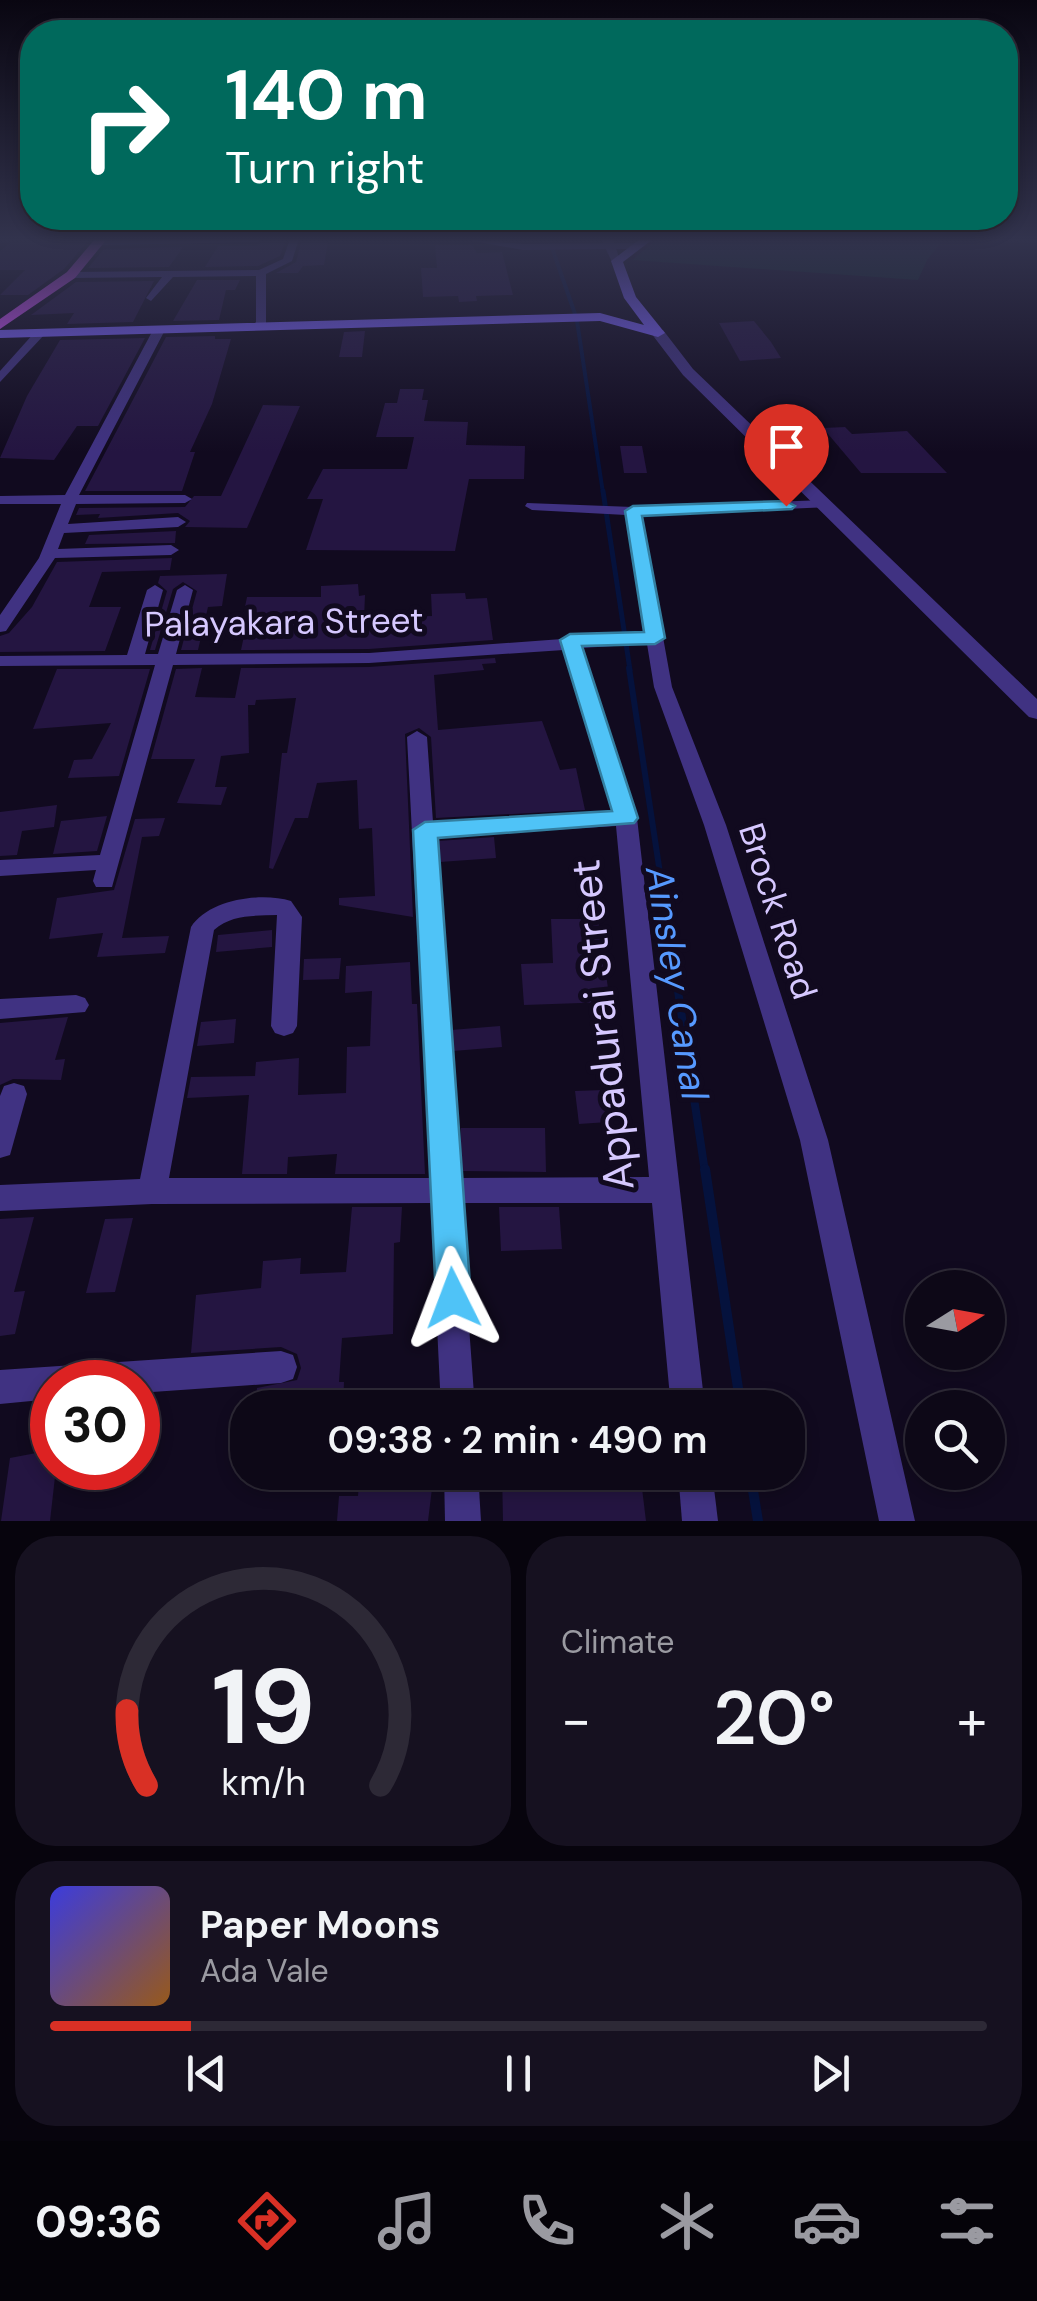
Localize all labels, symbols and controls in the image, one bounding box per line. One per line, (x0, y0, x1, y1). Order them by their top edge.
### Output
text: 140 m (225, 50, 428, 141)
icon: right (60, 60, 190, 190)
text: Turn right (225, 138, 424, 197)
pin (744, 404, 829, 507)
icon: arrive (759, 419, 814, 474)
street label: Palayakara Street (144, 597, 424, 647)
street label: Brock Road (728, 817, 828, 1005)
street label: Appadurai Street (557, 857, 647, 1193)
water label: Ainsley Canal (634, 861, 720, 1104)
position arrow (401, 1246, 505, 1350)
north arrow (905, 1270, 1005, 1370)
map controls (905, 1270, 1005, 1490)
speed limit sign: 30 (30, 1360, 160, 1490)
button: search (905, 1390, 1005, 1490)
text: 09:38 · 2 min · 490 m (328, 1415, 707, 1465)
text: Climate (561, 1621, 675, 1663)
text: 19 (211, 1640, 315, 1775)
text: 20° (713, 1670, 835, 1767)
text: − (561, 1684, 591, 1756)
text: + (957, 1684, 987, 1756)
text: km/h (221, 1760, 305, 1806)
text: Paper Moons (200, 1900, 440, 1950)
text: Ada Vale (200, 1950, 329, 1992)
icon: previous (179, 2046, 234, 2101)
icon: pause (491, 2046, 546, 2101)
icon: next (803, 2046, 858, 2101)
icon: directions (232, 2186, 302, 2256)
icon: music (372, 2186, 442, 2256)
icon: phone (512, 2186, 582, 2256)
icon: climate (652, 2186, 722, 2256)
icon: car (792, 2186, 862, 2256)
icon: filters (932, 2186, 1002, 2256)
text: 09:36 (35, 2192, 162, 2251)

